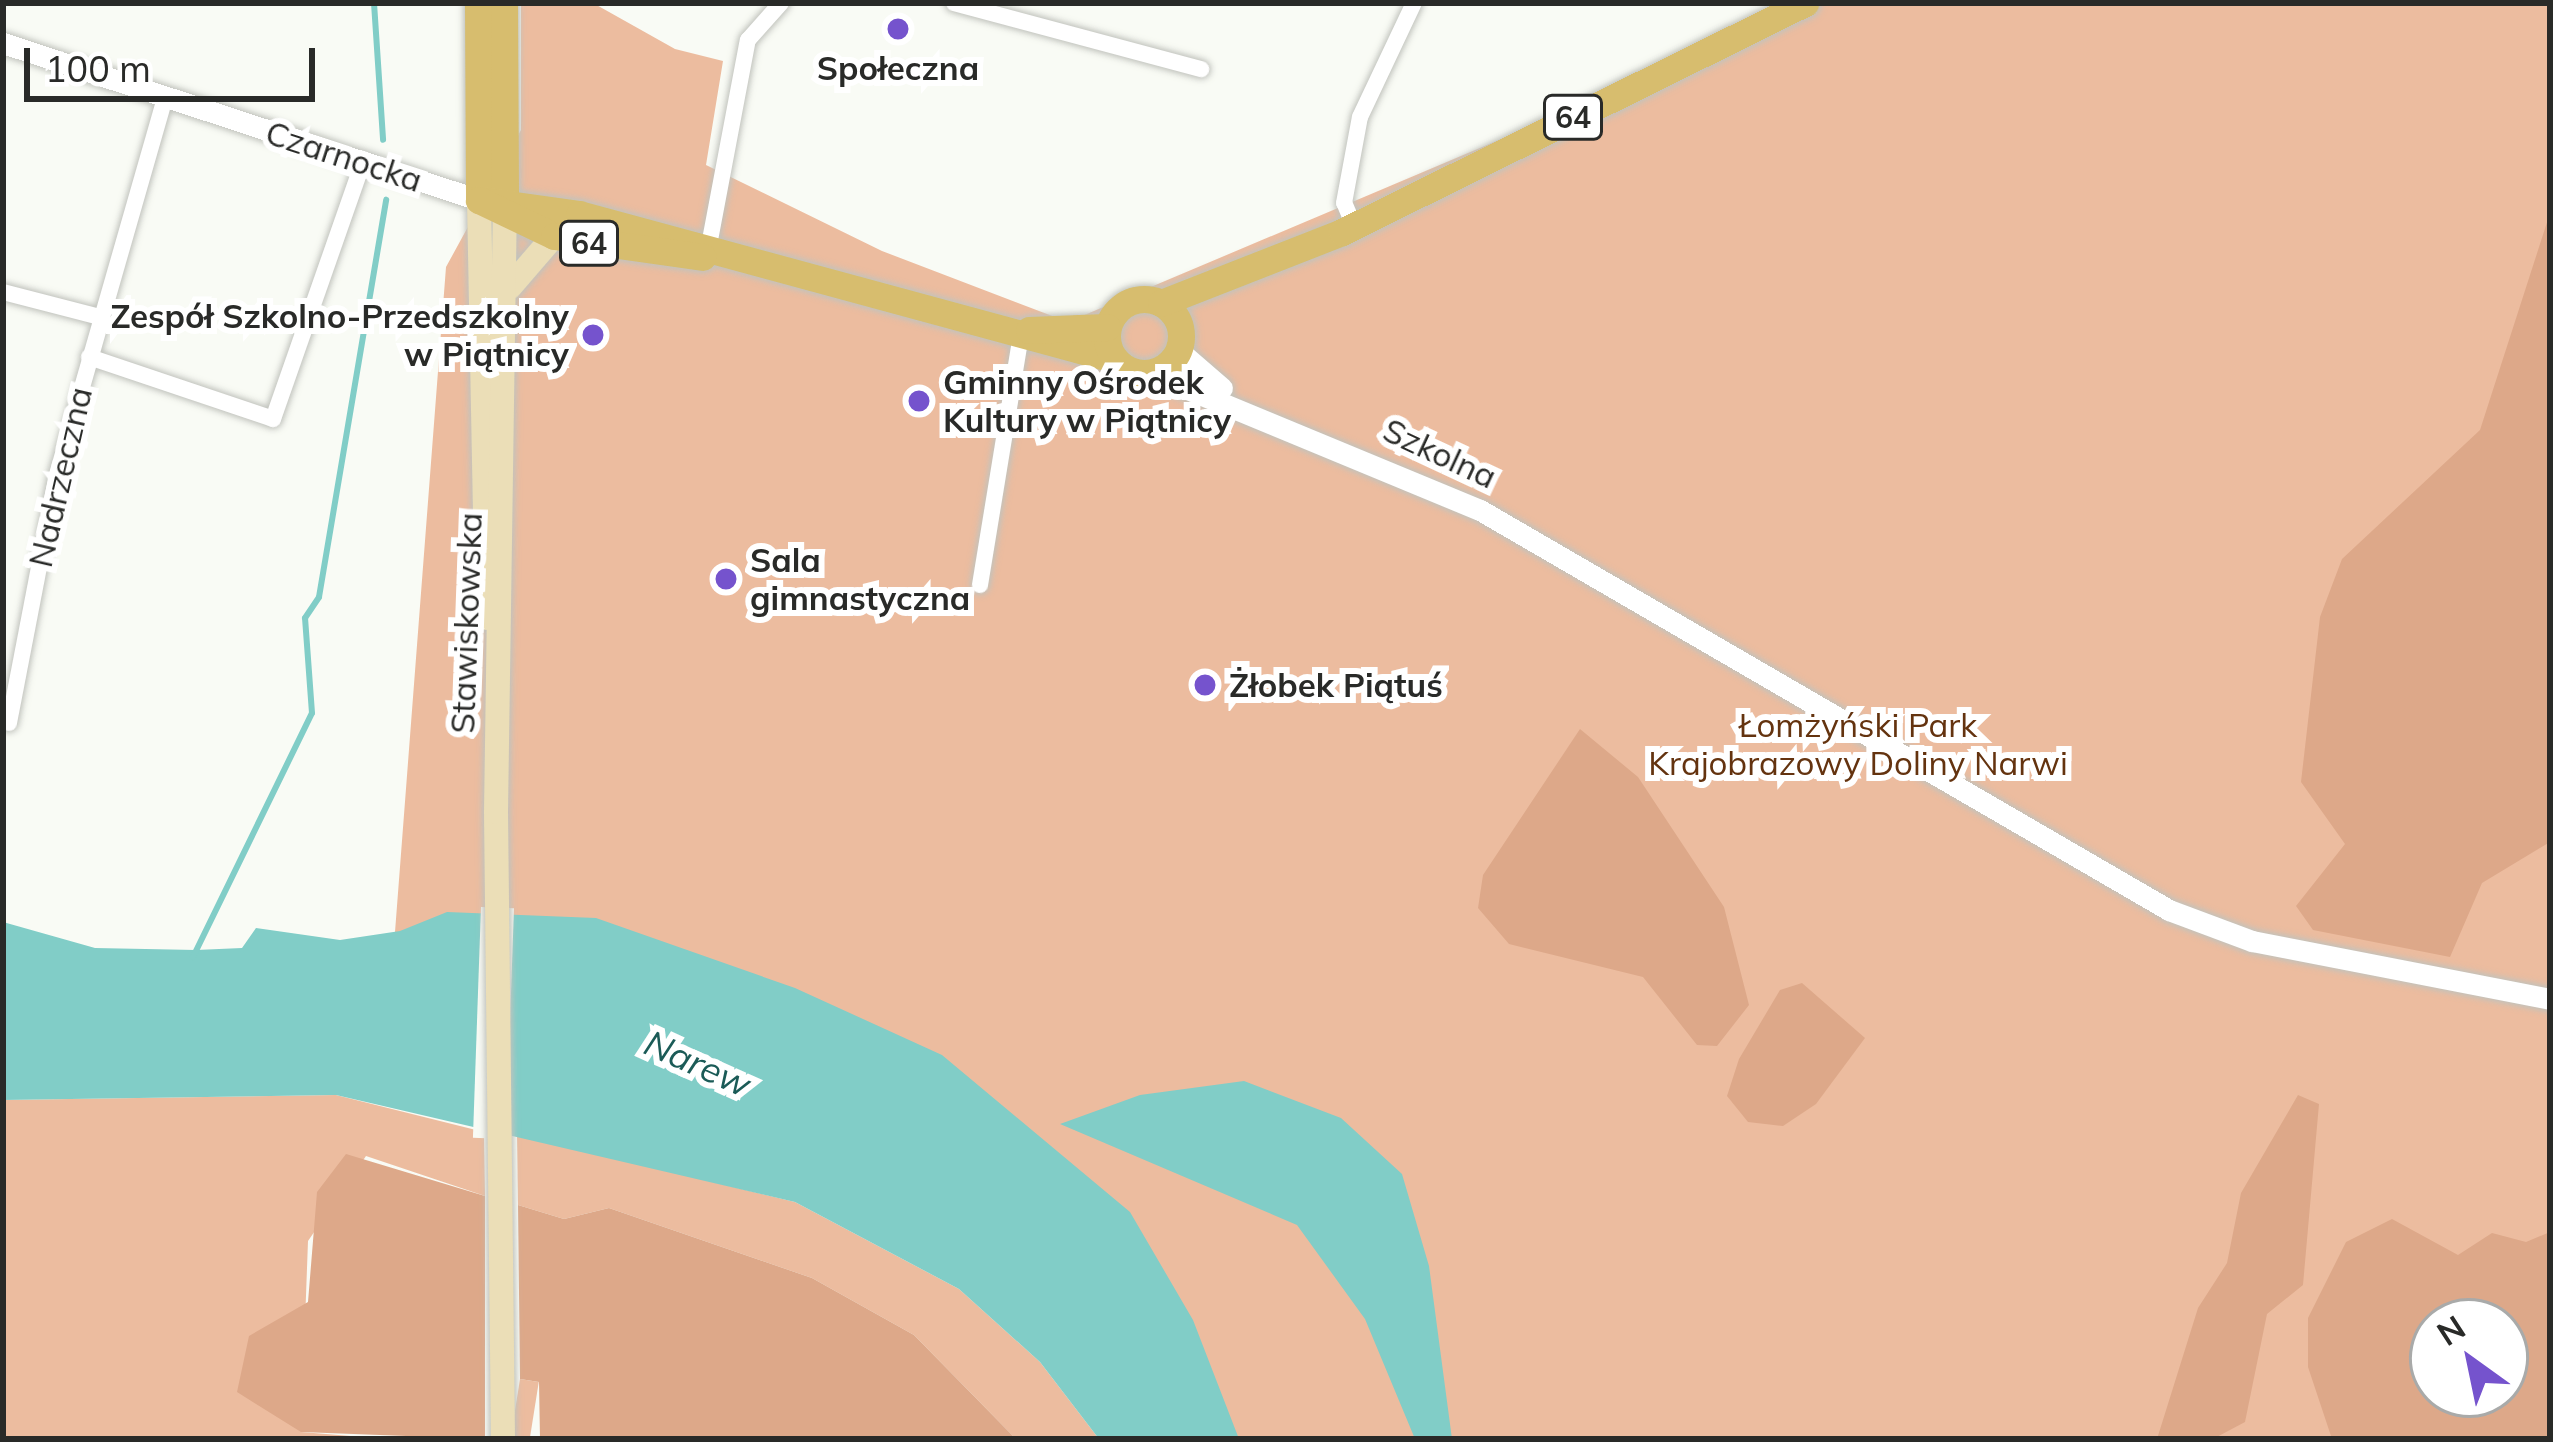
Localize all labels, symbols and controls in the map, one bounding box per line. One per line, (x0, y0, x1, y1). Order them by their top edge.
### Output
marker: Społeczna (885, 16, 911, 42)
scale bar (30, 24, 321, 98)
text: 100 m (45, 46, 151, 91)
place label: Społeczna (817, 48, 979, 88)
road number: 64 (1543, 93, 1603, 141)
street label: Czarnocka (261, 112, 427, 200)
road number: 64 (559, 219, 619, 267)
place label: Zespół Szkolno-Przedszkolny w Piątnicy (110, 296, 569, 374)
marker: Zespół Szkolno-Przedszkolny w Piątnicy (580, 322, 606, 348)
place label: Gminny Ośrodek Kultury w Piątnicy (943, 362, 1231, 440)
street label: Nadrzeczna (20, 383, 100, 571)
marker: Gminny Ośrodek Kultury w Piątnicy (906, 388, 932, 414)
street label: Szkolna (1377, 410, 1503, 496)
street label: Stawiskowska (442, 512, 490, 734)
place label: Sala gimnastyczna (750, 540, 970, 618)
marker: Sala gimnastyczna (713, 566, 739, 592)
place label: Żłobek Piątuś (1229, 665, 1443, 705)
marker: Żłobek Piątuś (1192, 672, 1218, 698)
park label: Łomżyński Park Krajobrazowy Doliny Narwi (1648, 705, 2068, 783)
water label: Narew (638, 1020, 758, 1106)
north arrow (2409, 1298, 2529, 1418)
text: N (2429, 1306, 2472, 1354)

